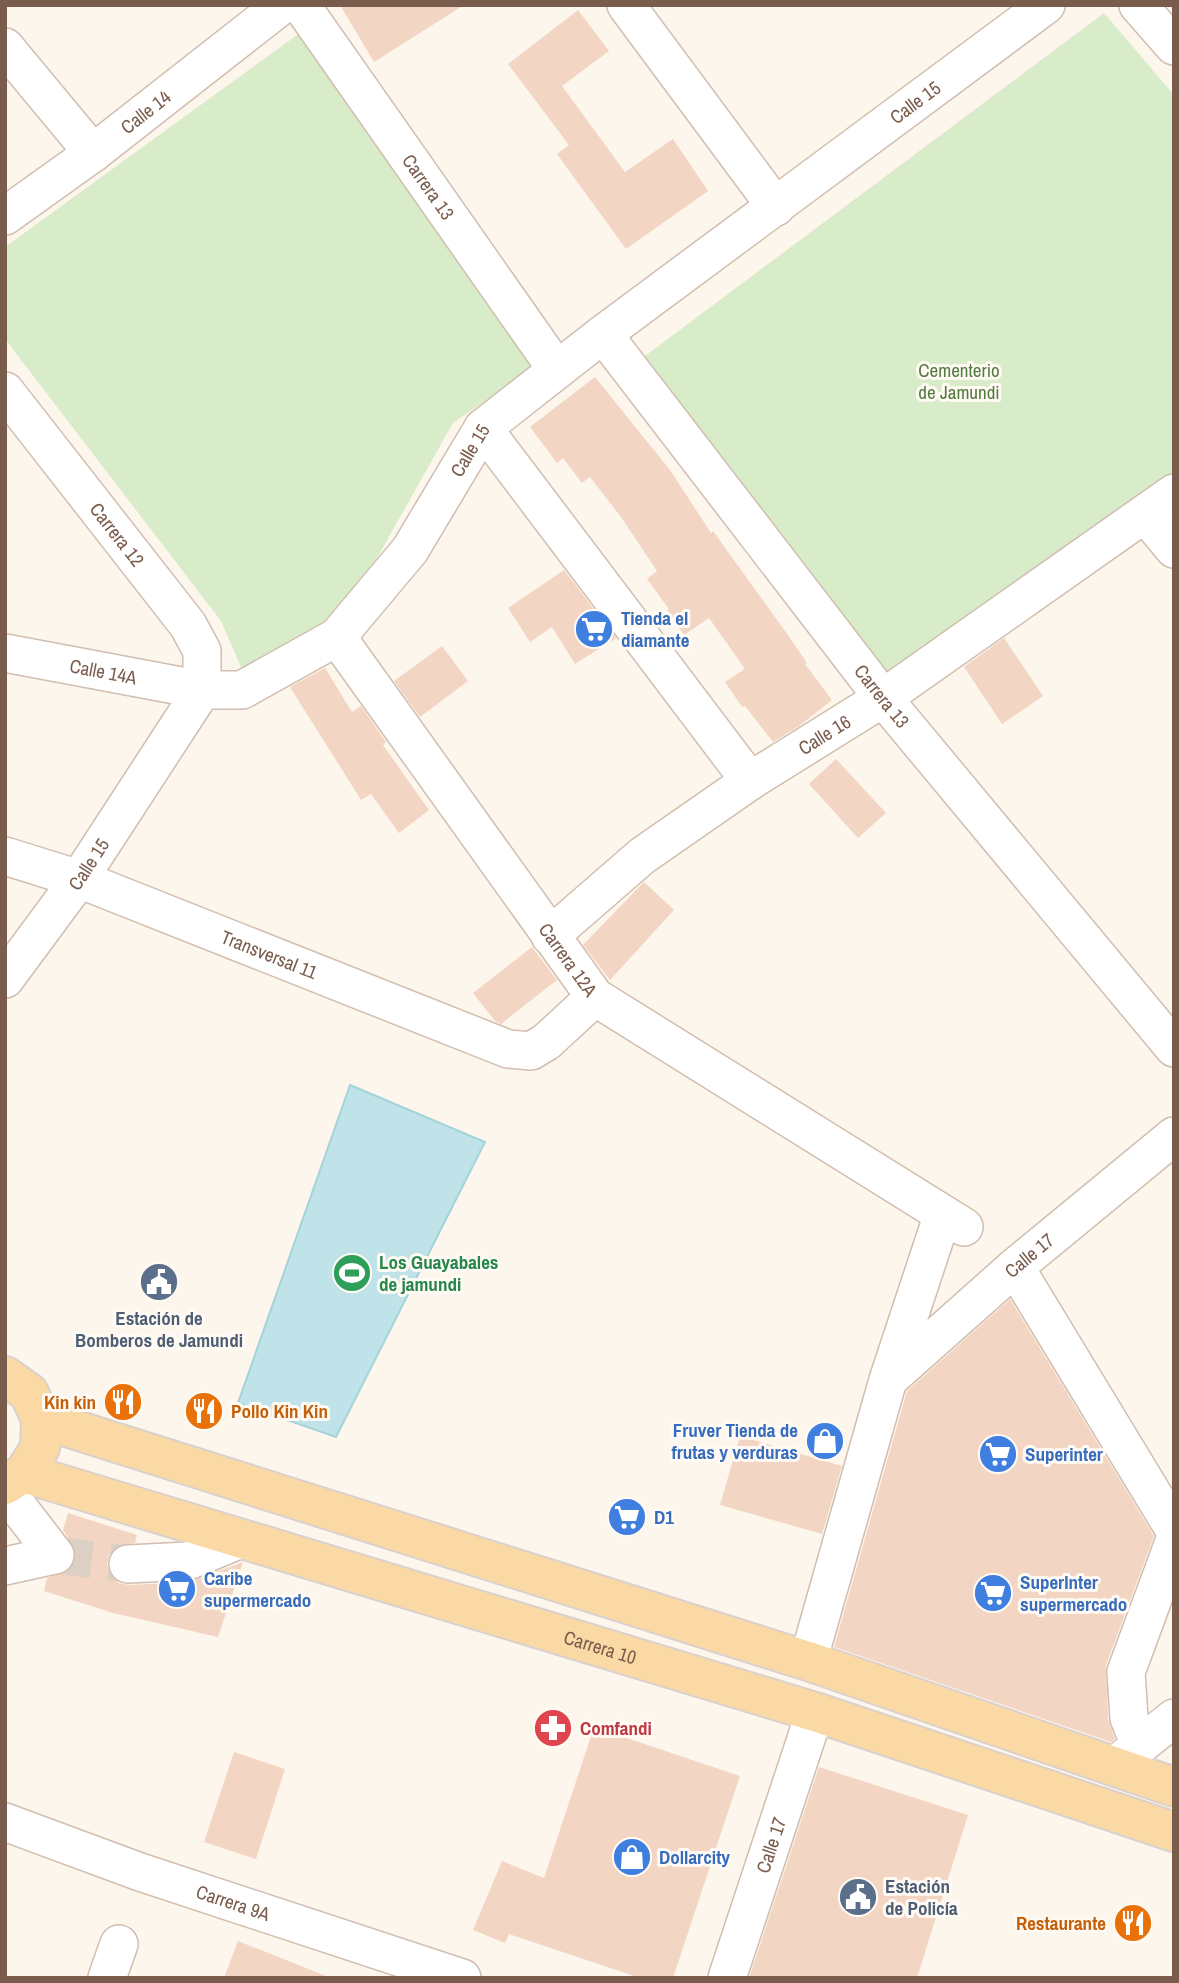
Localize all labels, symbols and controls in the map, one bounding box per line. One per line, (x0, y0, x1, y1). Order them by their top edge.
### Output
street label: Calle 15 (884, 75, 946, 130)
street label: Calle 14 (115, 84, 176, 140)
street label: Carrera 13 (396, 149, 461, 225)
park label: Cementerio de Jamundi (918, 357, 1000, 405)
street label: Calle 15 (444, 419, 496, 482)
street label: Carrera 12 (84, 497, 150, 572)
place label: Tienda el diamante (621, 605, 690, 653)
supermarket icon: Tienda el diamante (573, 608, 615, 650)
street label: Calle 14A (68, 652, 139, 691)
street label: Carrera 13 (849, 659, 915, 733)
street label: Calle 16 (793, 708, 855, 761)
street label: Calle 15 (62, 833, 115, 896)
street label: Carrera 12A (533, 918, 604, 1002)
street label: Transversal 11 (217, 924, 321, 985)
street label: Calle 17 (999, 1227, 1060, 1283)
place label: Los Guayabales de jamundi (379, 1249, 499, 1297)
sports icon: Los Guayabales de jamundi (331, 1252, 373, 1294)
public building icon: Estación de Bomberos de Jamundi (138, 1261, 180, 1303)
place label: Estación de Bomberos de Jamundi (75, 1305, 243, 1353)
restaurant icon: Kin kin (102, 1381, 144, 1423)
place label: Kin kin (44, 1389, 96, 1415)
restaurant icon: Pollo Kin Kin (183, 1390, 225, 1432)
place label: Pollo Kin Kin (231, 1398, 328, 1424)
place label: Fruver Tienda de frutas y verduras (672, 1417, 798, 1465)
shop icon: Fruver Tienda de frutas y verduras (804, 1420, 846, 1462)
supermarket icon: Superinter (977, 1433, 1019, 1475)
place label: Superinter (1025, 1441, 1103, 1467)
supermarket icon: D1 (606, 1496, 648, 1538)
place label: D1 (654, 1504, 674, 1530)
place label: Caribe supermercado (204, 1565, 311, 1613)
supermarket icon: Caribe supermercado (156, 1568, 198, 1610)
place label: SuperInter supermercado (1020, 1569, 1127, 1617)
supermarket icon: SuperInter supermercado (972, 1572, 1014, 1614)
street label: Carrera 10 (561, 1624, 640, 1670)
pharmacy icon: Comfandi (532, 1707, 574, 1749)
place label: Comfandi (580, 1715, 652, 1741)
street label: Calle 17 (750, 1814, 792, 1876)
shop icon: Dollarcity (611, 1836, 653, 1878)
place label: Dollarcity (659, 1844, 730, 1870)
place label: Estación de Policía (885, 1873, 958, 1921)
public building icon: Estación de Policía (837, 1876, 879, 1918)
street label: Carrera 9A (193, 1878, 274, 1927)
restaurant icon: Restaurante (1112, 1902, 1154, 1944)
place label: Restaurante (1016, 1910, 1106, 1936)

